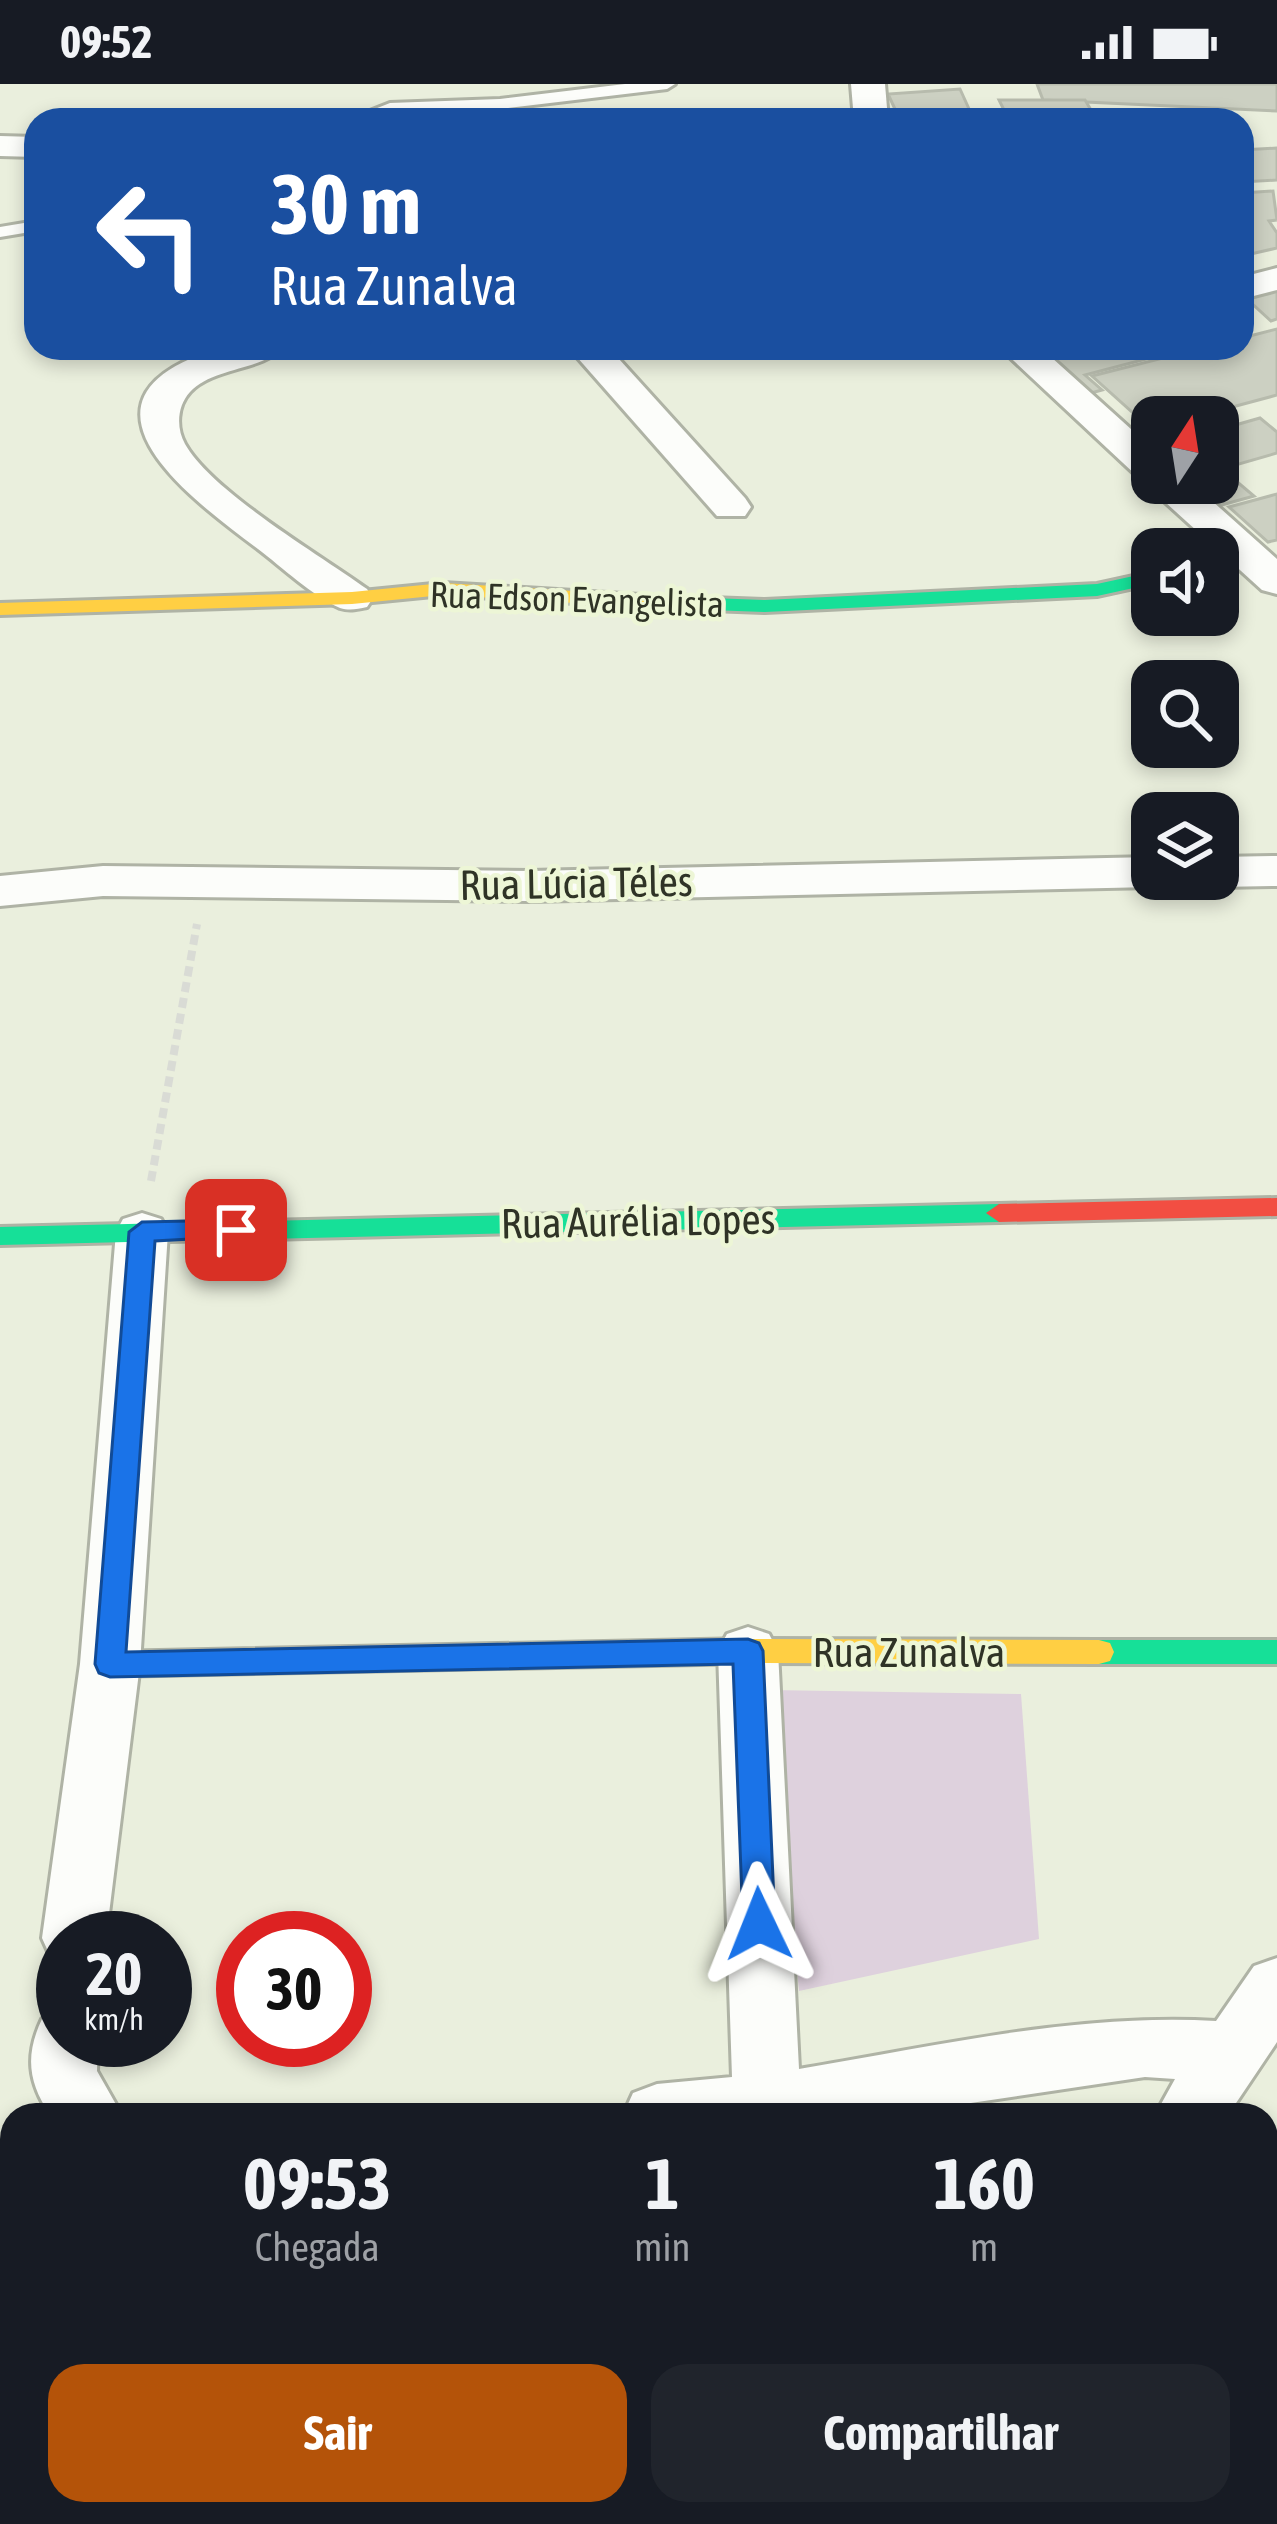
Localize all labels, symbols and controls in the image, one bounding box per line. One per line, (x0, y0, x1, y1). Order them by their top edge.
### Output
text: 09:52 (60, 16, 153, 68)
icon: left (72, 156, 228, 312)
text: 30 m (270, 156, 421, 252)
text: Rua Zunalva (270, 255, 518, 316)
north arrow (1131, 396, 1239, 504)
map controls (1131, 396, 1239, 900)
button: sound (1131, 528, 1239, 636)
street label: Rua Edson Evangelista (429, 573, 725, 625)
button: search (1131, 660, 1239, 768)
button: layers (1131, 792, 1239, 900)
street label: Rua Lúcia Téles (459, 857, 693, 909)
pin (185, 1179, 287, 1281)
street label: Rua Aurélia Lopes (500, 1195, 776, 1247)
icon: arrive (203, 1197, 269, 1263)
street label: Rua Zunalva (813, 1628, 1005, 1676)
position arrow (696, 1861, 822, 1987)
speed limit sign: 30 (216, 1911, 372, 2067)
text: 20 (86, 1939, 142, 2008)
text: km/h (84, 2002, 144, 2036)
text: 09:53 (243, 2142, 391, 2224)
text: 1 (645, 2142, 679, 2224)
text: 160 (933, 2142, 1035, 2224)
text: Chegada (255, 2225, 380, 2269)
text: min (634, 2225, 690, 2269)
text: m (970, 2225, 998, 2269)
button: Sair (48, 2364, 627, 2502)
button: Compartilhar (651, 2364, 1230, 2502)

